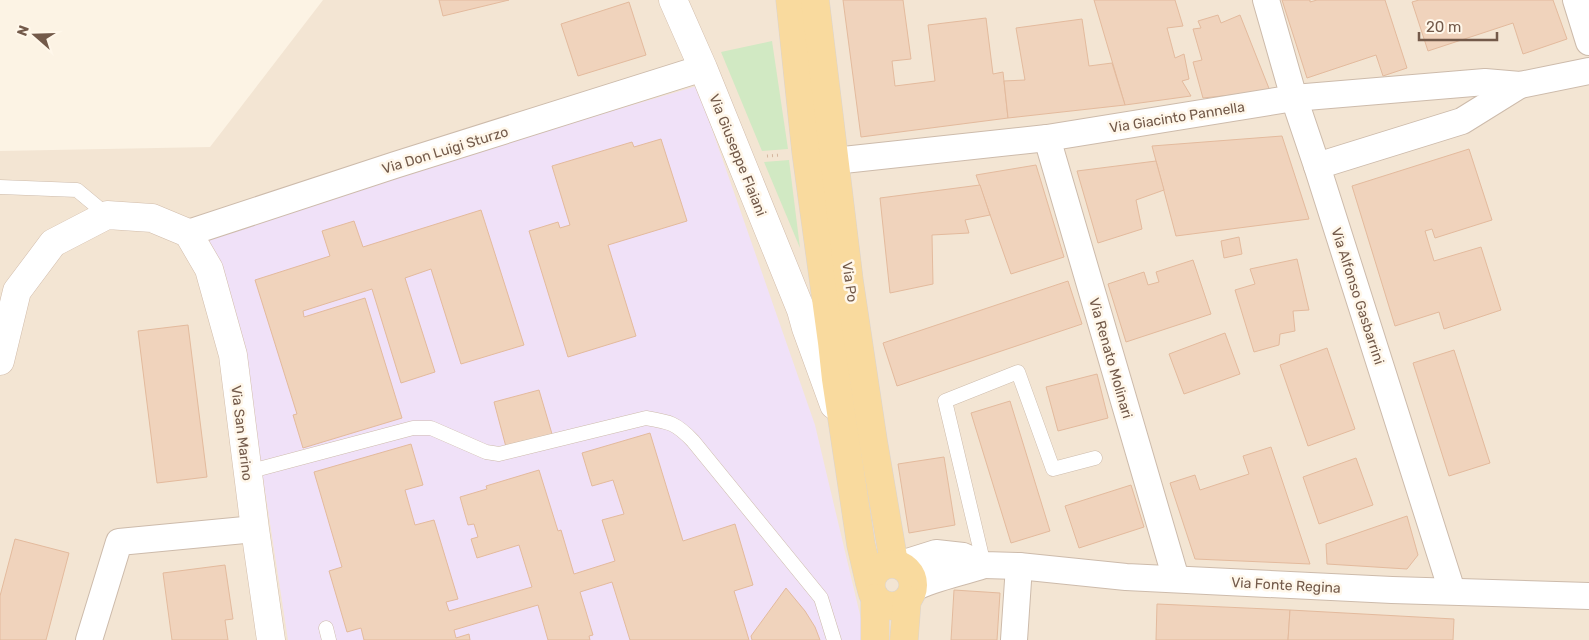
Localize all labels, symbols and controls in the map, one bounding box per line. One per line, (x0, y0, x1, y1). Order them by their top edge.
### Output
north arrow (10, 10, 60, 60)
scale bar (1419, 10, 1496, 42)
text: 20 m (1426, 18, 1461, 36)
text: N (14, 23, 33, 38)
street label: Via Giuseppe Flaiani (705, 92, 770, 219)
street label: Via Giacinto Pannella (1108, 98, 1246, 137)
street label: Via Don Luigi Sturzo (380, 123, 510, 178)
street label: Via Alfonso Gasbarrini (1327, 226, 1388, 367)
street label: Via Po (838, 261, 861, 303)
street label: Via Renato Molinari (1085, 296, 1136, 420)
street label: Via San Marino (227, 384, 256, 482)
street label: Via Fonte Regina (1231, 574, 1341, 597)

